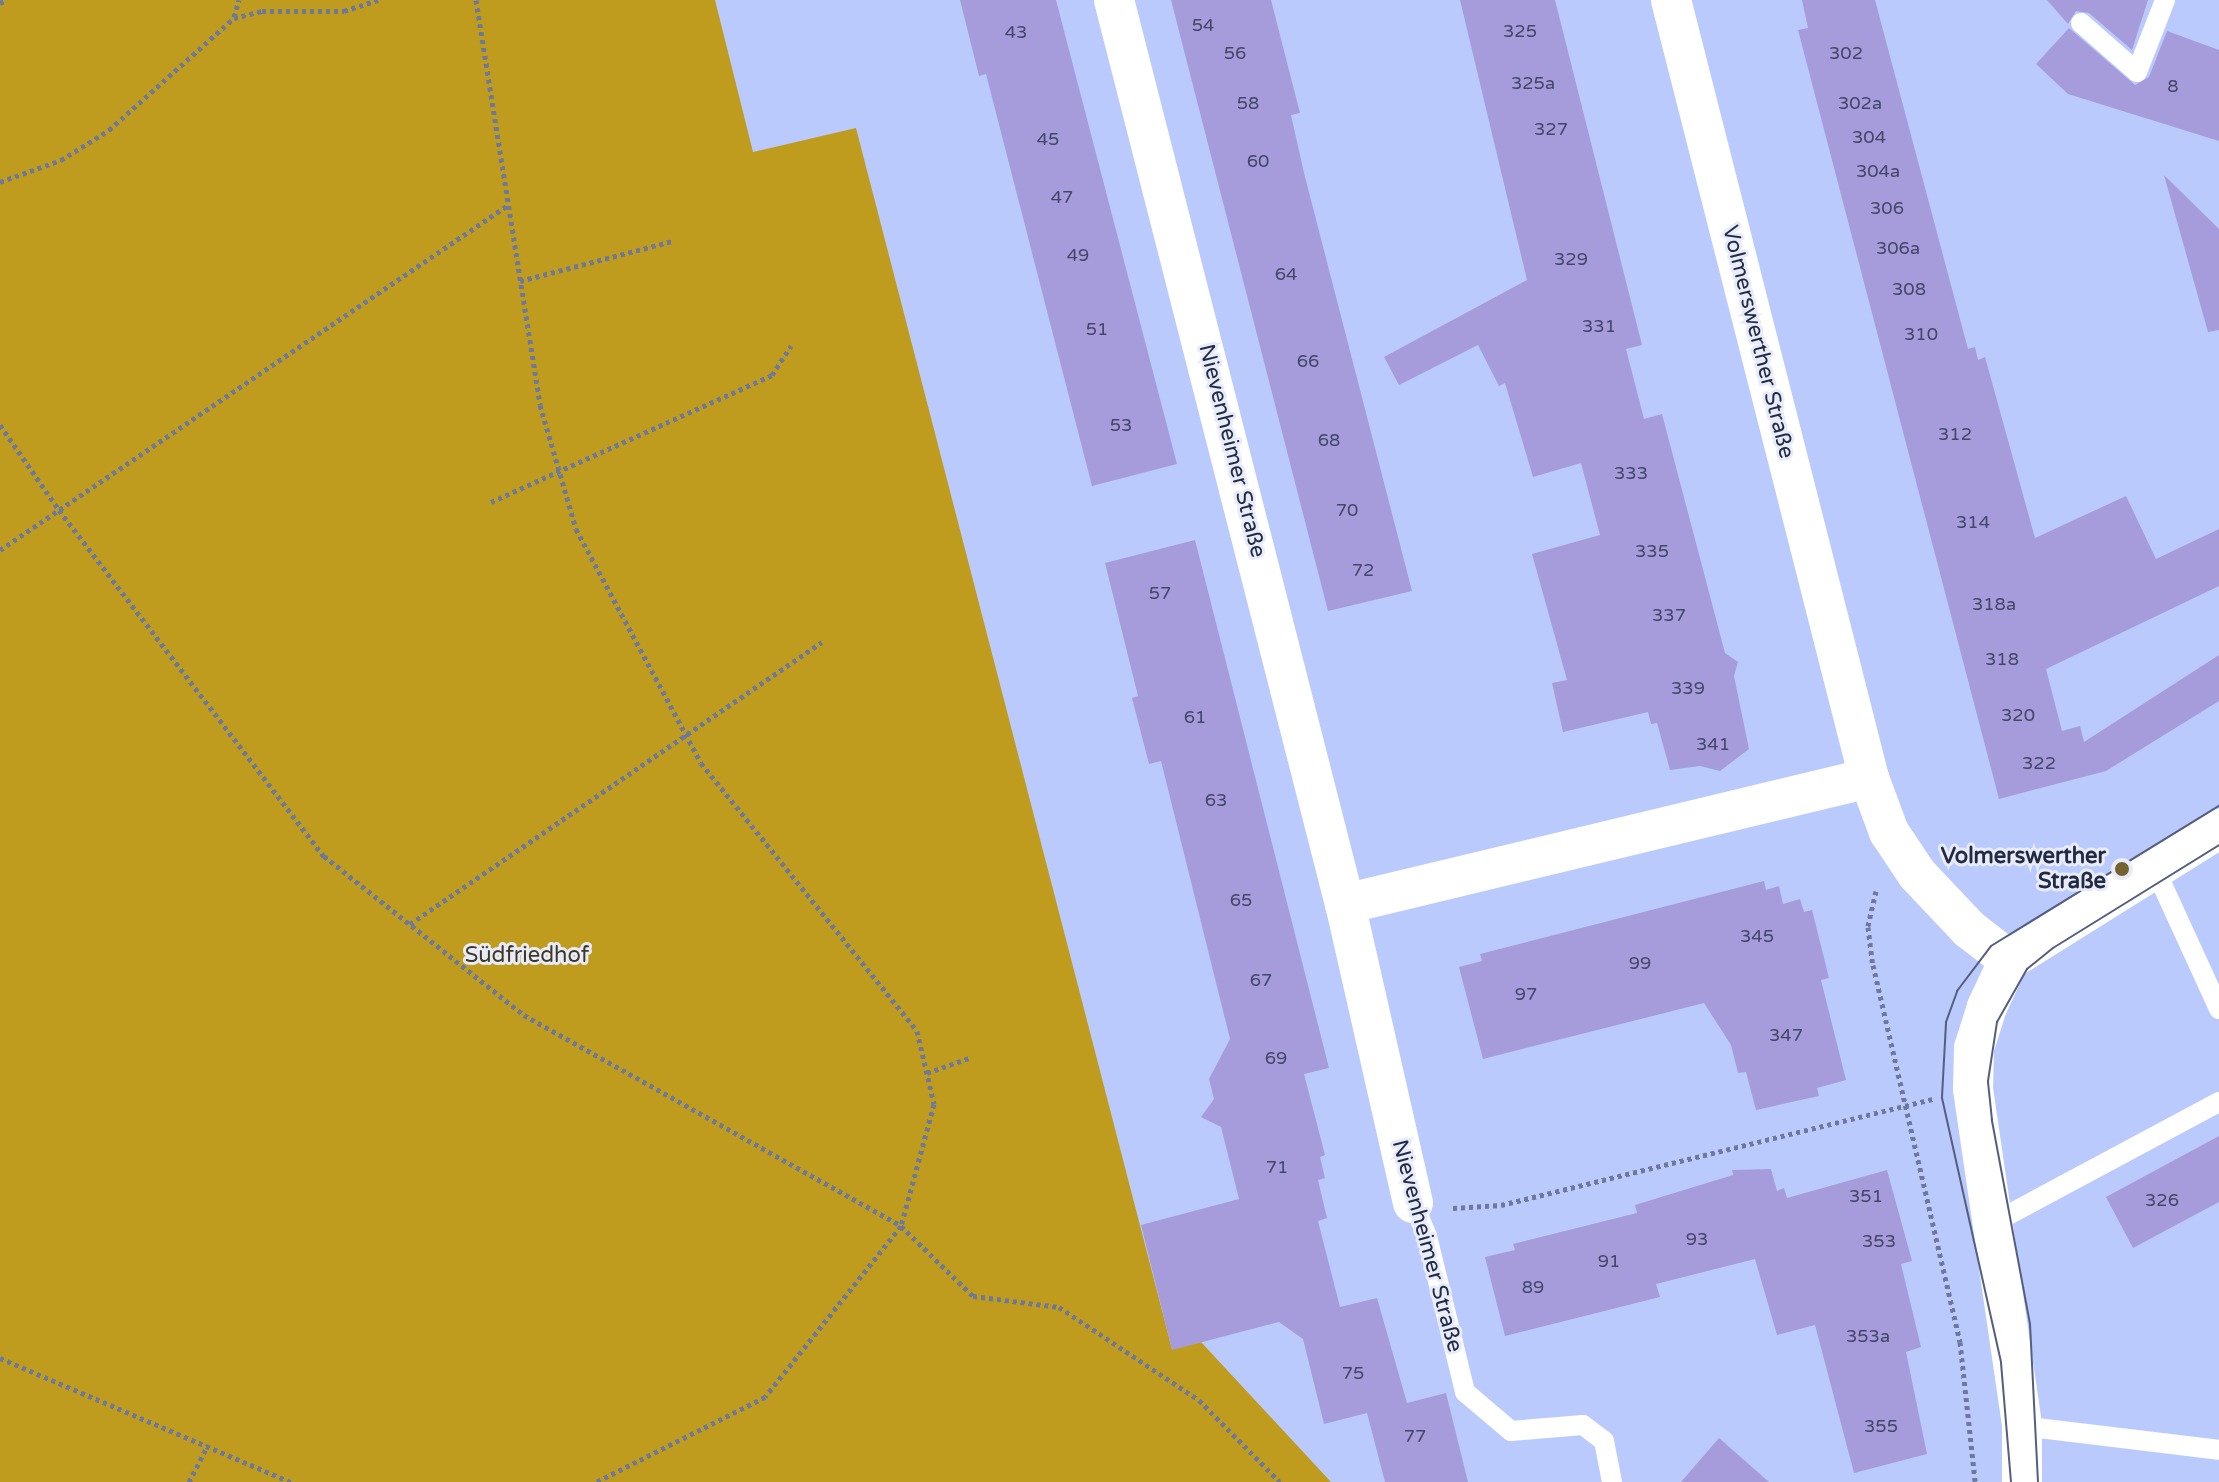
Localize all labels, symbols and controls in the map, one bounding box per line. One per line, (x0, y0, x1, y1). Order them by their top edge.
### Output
house number: 54 (1192, 14, 1214, 36)
house number: 325 (1503, 20, 1537, 42)
house number: 43 (1005, 21, 1027, 43)
house number: 56 (1224, 42, 1246, 64)
house number: 302 (1829, 42, 1863, 64)
house number: 325a (1511, 72, 1555, 94)
house number: 8 (2167, 75, 2179, 97)
house number: 58 (1237, 92, 1259, 114)
house number: 302a (1838, 92, 1882, 114)
house number: 327 (1534, 118, 1568, 140)
house number: 304 (1852, 126, 1886, 148)
house number: 45 (1037, 128, 1059, 150)
house number: 60 (1247, 150, 1269, 172)
house number: 304a (1856, 160, 1900, 182)
house number: 47 (1051, 186, 1073, 208)
house number: 306 (1870, 197, 1904, 219)
street label: Volmerswerther Straße (1716, 223, 1800, 461)
house number: 306a (1876, 237, 1920, 259)
house number: 49 (1067, 244, 1089, 266)
house number: 329 (1554, 248, 1588, 270)
house number: 64 (1275, 263, 1297, 285)
house number: 308 (1892, 278, 1926, 300)
house number: 331 (1582, 315, 1616, 337)
house number: 51 (1086, 318, 1108, 340)
house number: 310 (1904, 323, 1938, 345)
street label: Nievenheimer Straße (1193, 342, 1271, 560)
house number: 66 (1297, 350, 1319, 372)
house number: 53 (1110, 414, 1132, 436)
house number: 312 (1938, 423, 1972, 445)
house number: 68 (1318, 429, 1340, 451)
house number: 333 (1614, 462, 1648, 484)
house number: 70 (1336, 499, 1358, 521)
house number: 314 (1956, 511, 1990, 533)
house number: 335 (1635, 540, 1669, 562)
house number: 72 (1352, 559, 1374, 581)
house number: 57 (1149, 582, 1171, 604)
house number: 318a (1972, 593, 2016, 615)
house number: 337 (1652, 604, 1686, 626)
house number: 318 (1985, 648, 2019, 670)
house number: 339 (1671, 677, 1705, 699)
house number: 320 (2001, 704, 2035, 726)
house number: 61 (1184, 706, 1206, 728)
house number: 341 (1696, 733, 1730, 755)
house number: 322 (2022, 752, 2056, 774)
house number: 63 (1205, 789, 1227, 811)
place label: Volmerswerther Straße (1941, 843, 2106, 894)
marker: Volmerswerther Straße (2113, 860, 2131, 878)
house number: 65 (1230, 889, 1252, 911)
house number: 345 (1740, 925, 1774, 947)
park label: Südfriedhof (465, 943, 589, 969)
house number: 99 (1629, 952, 1651, 974)
house number: 67 (1250, 969, 1272, 991)
house number: 97 (1515, 983, 1537, 1005)
house number: 347 (1769, 1024, 1803, 1046)
house number: 69 (1265, 1047, 1287, 1069)
street label: Nievenheimer Straße (1386, 1137, 1468, 1355)
house number: 71 (1266, 1156, 1288, 1178)
house number: 351 (1849, 1185, 1883, 1207)
house number: 326 (2145, 1189, 2179, 1211)
house number: 93 (1686, 1228, 1708, 1250)
house number: 353 (1862, 1230, 1896, 1252)
house number: 91 (1598, 1250, 1620, 1272)
house number: 89 (1522, 1276, 1544, 1298)
house number: 353a (1846, 1325, 1890, 1347)
house number: 75 (1342, 1362, 1364, 1384)
house number: 355 (1864, 1415, 1898, 1437)
house number: 77 (1404, 1425, 1426, 1447)

